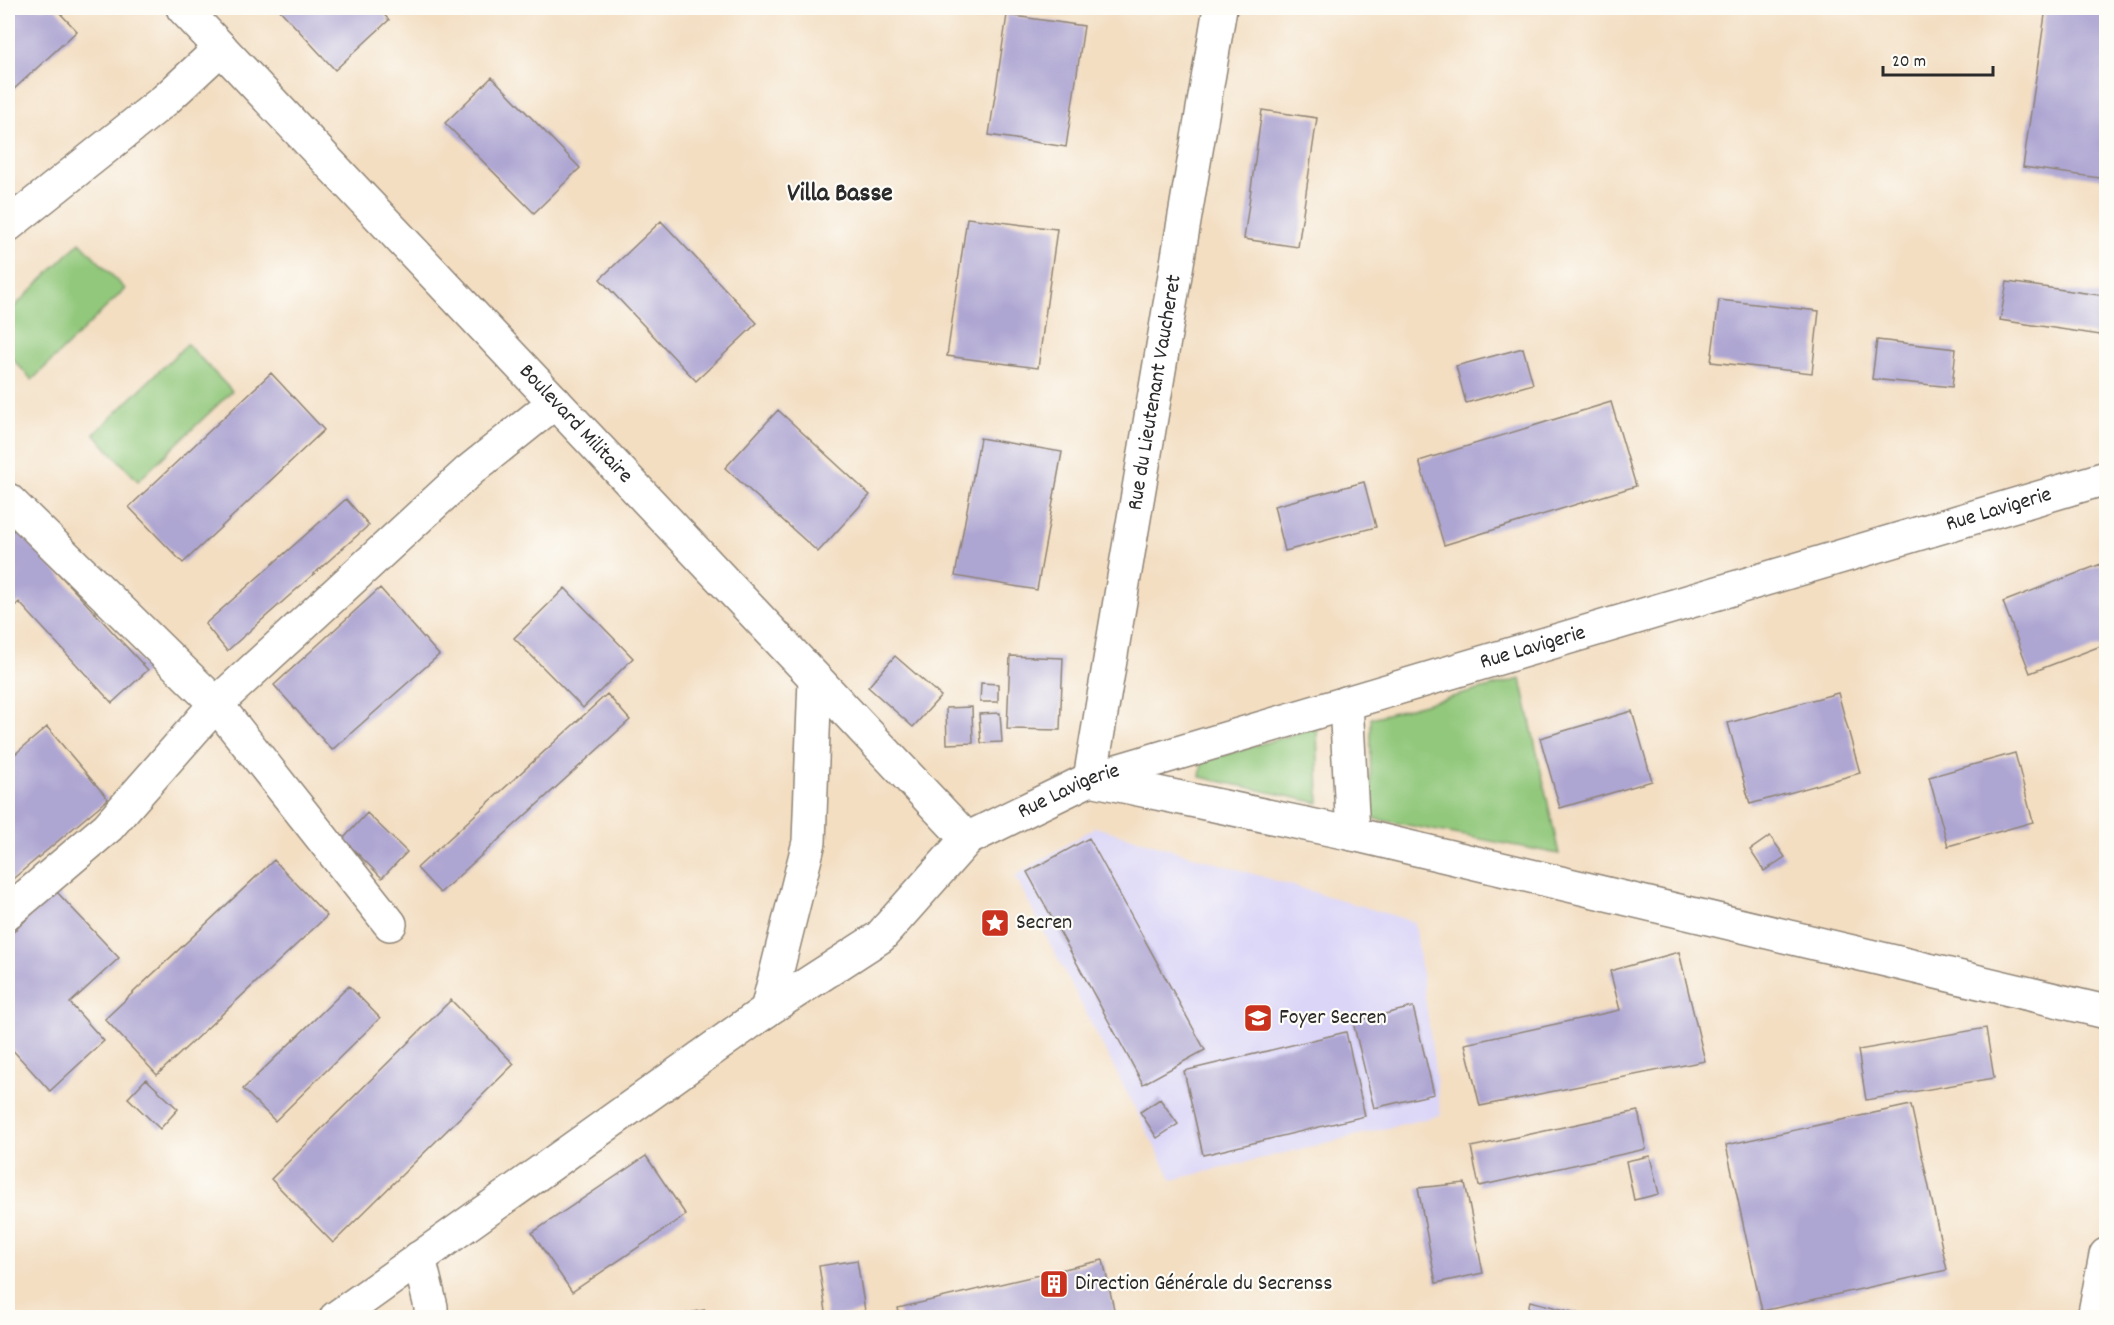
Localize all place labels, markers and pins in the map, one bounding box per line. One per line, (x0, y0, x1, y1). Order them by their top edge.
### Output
place icon: Secren (979, 907, 1011, 939)
place label: Secren (1016, 908, 1072, 939)
school or university icon: Foyer Secren (1242, 1002, 1274, 1034)
place label: Foyer Secren (1279, 1003, 1387, 1034)
building icon: Direction Générale du Secrenss (1038, 1268, 1070, 1300)
place label: Direction Générale du Secrenss (1075, 1269, 1332, 1300)

